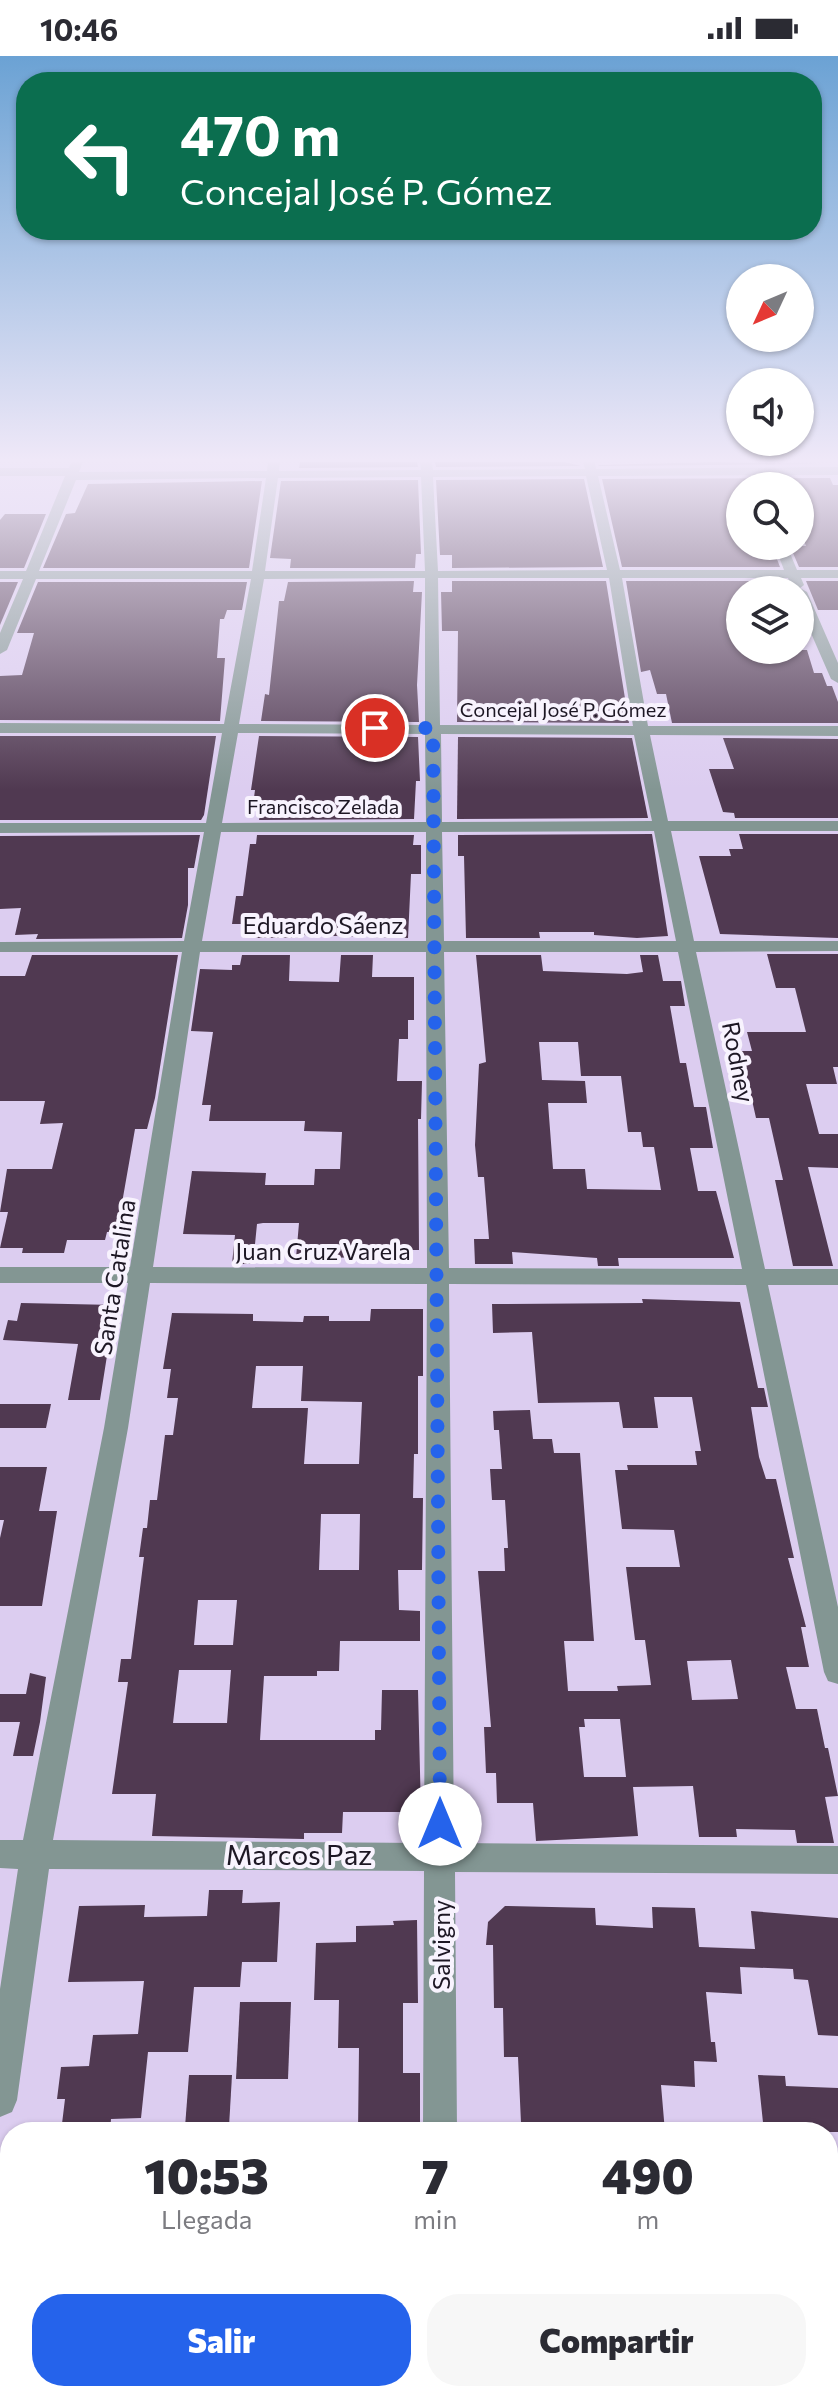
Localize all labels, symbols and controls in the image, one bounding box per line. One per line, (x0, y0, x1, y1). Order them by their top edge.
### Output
text: 10:46 (40, 10, 118, 47)
text: 470 m (180, 99, 340, 168)
icon: left (48, 104, 152, 208)
text: Concejal José P. Gómez (180, 168, 552, 212)
north arrow (726, 264, 814, 352)
map controls (726, 264, 814, 664)
button: sound (726, 368, 814, 456)
button: search (726, 472, 814, 560)
button: layers (726, 576, 814, 664)
pin (341, 694, 409, 762)
street label: Concejal José P. Gómez (460, 697, 666, 721)
icon: arrive (353, 706, 397, 750)
street label: Francisco Zelada (247, 794, 399, 818)
street label: Eduardo Sáenz (243, 910, 404, 939)
street label: Rodney (717, 1019, 761, 1105)
street label: Santa Catalina (87, 1197, 141, 1357)
street label: Juan Cruz Varela (235, 1236, 411, 1265)
position arrow (398, 1782, 482, 1866)
street label: Marcos Paz (226, 1837, 372, 1871)
street label: Salvigny (426, 1900, 455, 1990)
text: 10:53 (144, 2145, 269, 2204)
text: 7 (422, 2145, 449, 2204)
text: 490 (602, 2145, 694, 2204)
text: Llegada (161, 2203, 252, 2234)
text: min (413, 2203, 457, 2234)
text: m (636, 2203, 659, 2234)
button: Salir (32, 2294, 411, 2386)
button: Compartir (427, 2294, 806, 2386)

